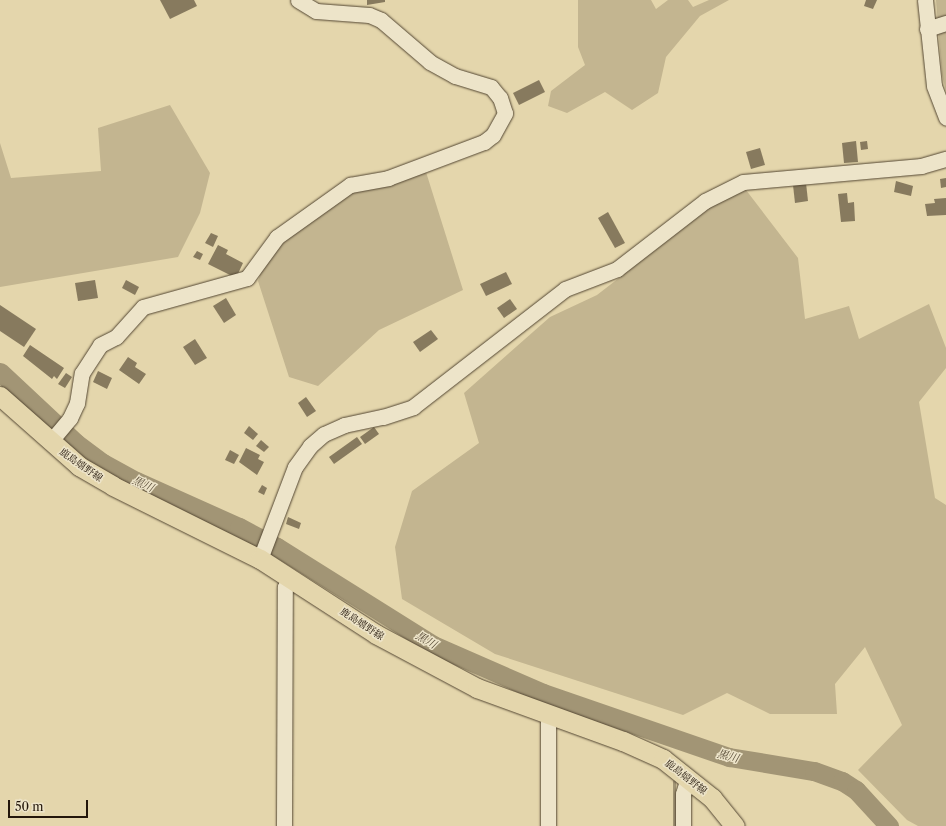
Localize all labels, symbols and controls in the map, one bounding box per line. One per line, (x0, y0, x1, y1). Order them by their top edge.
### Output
street label: 鹿島嬉野線 (57, 446, 105, 484)
water label: 黒川 (130, 473, 156, 495)
street label: 鹿島嬉野線 (338, 605, 386, 643)
water label: 黒川 (413, 629, 439, 651)
water label: 黒川 (716, 747, 740, 765)
street label: 鹿島嬉野線 (663, 757, 709, 797)
scale bar (10, 792, 90, 818)
text: 50 m (15, 799, 44, 814)

